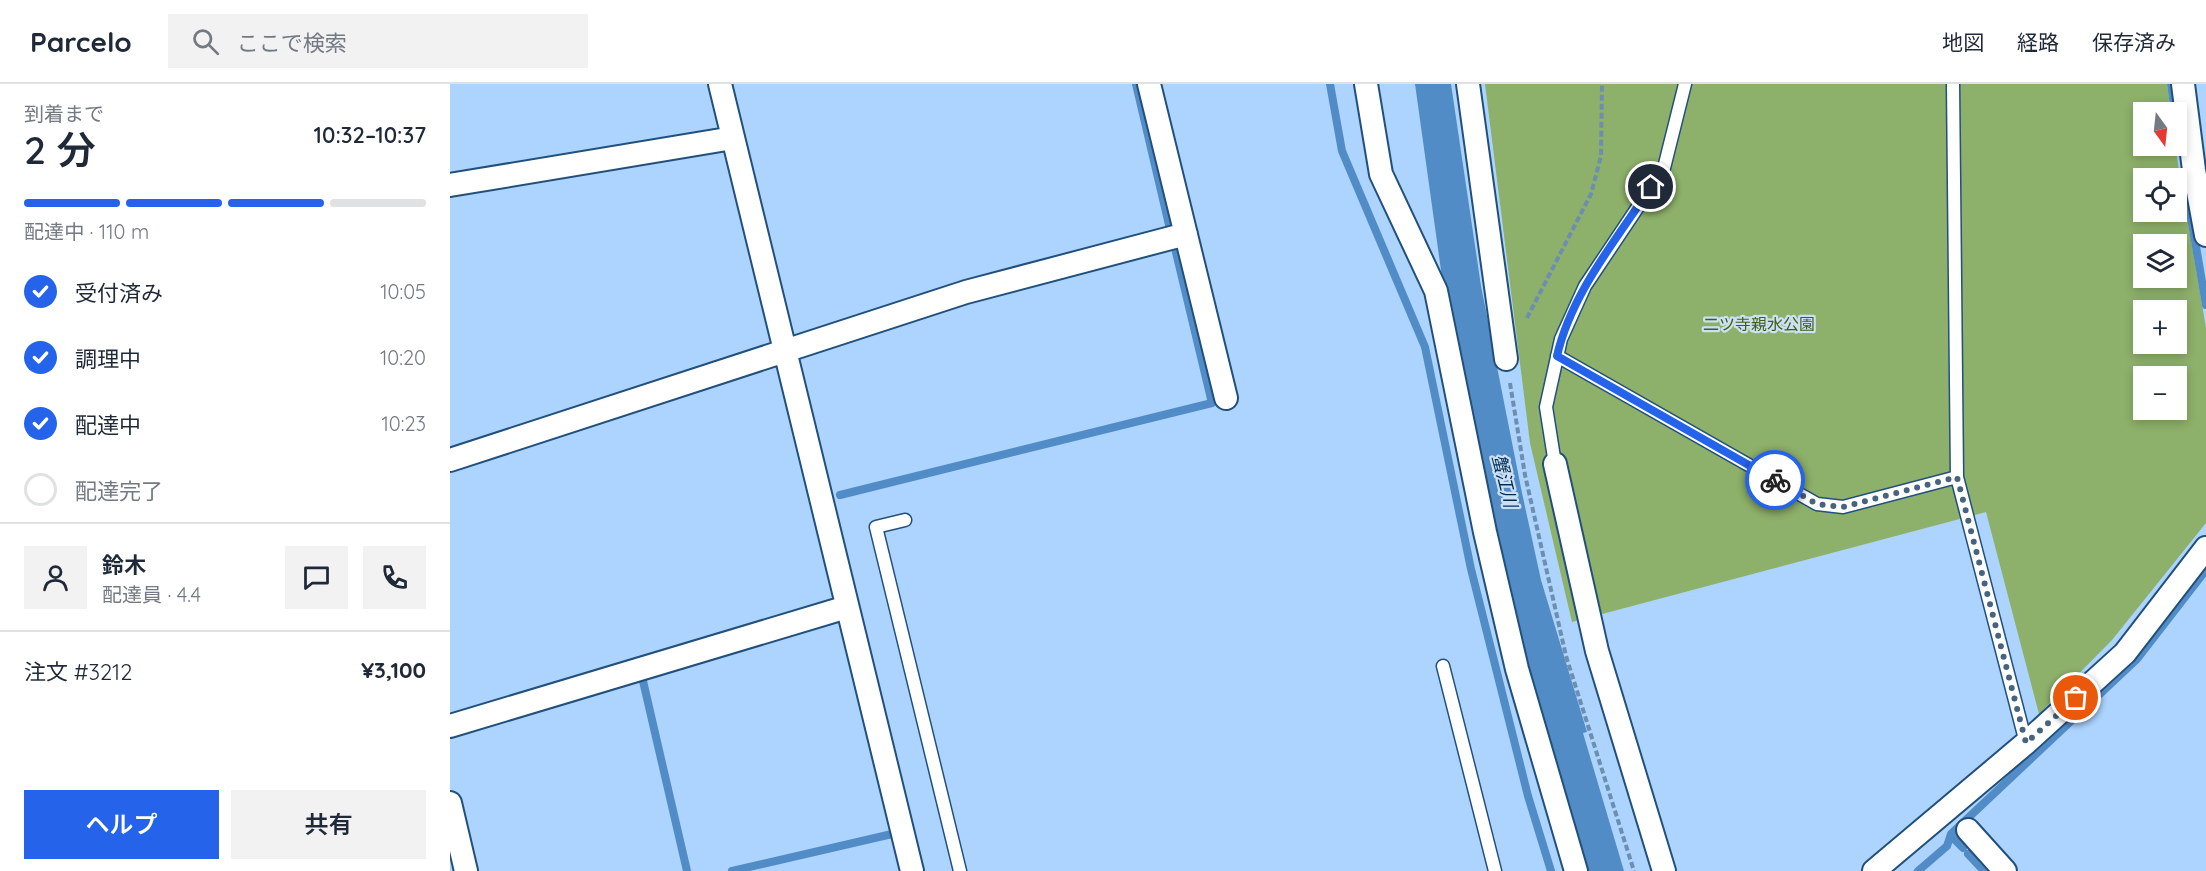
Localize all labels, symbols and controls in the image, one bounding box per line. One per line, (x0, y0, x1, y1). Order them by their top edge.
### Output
search box (168, 14, 588, 68)
text: Parcelo (30, 24, 132, 59)
icon: search (189, 25, 222, 58)
text: ここで検索 (237, 29, 347, 57)
text: 地図 (1942, 29, 1984, 55)
text: 経路 (2017, 29, 2059, 55)
text: 保存済み (2092, 29, 2176, 55)
text: 到着まで (24, 101, 104, 126)
north arrow (2133, 102, 2187, 156)
map controls (2133, 102, 2187, 420)
text: 10:32–10:37 (314, 121, 426, 149)
text: 2 分 (24, 125, 96, 174)
pin (1625, 161, 1676, 212)
button: locate (2133, 168, 2187, 222)
icon: home (1634, 170, 1667, 203)
text: 配達中 · 110 m (24, 219, 149, 244)
button: layers (2133, 234, 2187, 288)
icon: check (24, 275, 57, 308)
text: 受付済み (75, 279, 163, 307)
text: 10:05 (380, 279, 426, 304)
button: + (2133, 300, 2187, 354)
park label: 二ツ寺親水公園 (1703, 314, 1815, 334)
icon: check (24, 341, 57, 374)
text: 調理中 (75, 345, 141, 373)
text: 10:20 (380, 345, 426, 370)
button: − (2133, 366, 2187, 420)
icon: check (24, 407, 57, 440)
text: 配達中 (75, 411, 141, 439)
text: 10:23 (381, 411, 426, 436)
courier (1745, 450, 1805, 510)
water label: 蟹江川 (1487, 452, 1523, 512)
icon: bike (1759, 464, 1792, 497)
text: 配達完了 (75, 477, 163, 505)
button: person (24, 546, 87, 609)
button: chat (285, 546, 348, 609)
button: phone (363, 546, 426, 609)
text: 鈴木 (102, 551, 146, 579)
text: 配達員 · 4.4 (102, 582, 201, 607)
text: ¥3,100 (361, 656, 426, 684)
text: 注文 #3212 (24, 658, 132, 686)
pin (2050, 672, 2101, 723)
icon: bag (2059, 681, 2092, 714)
button: ヘルプ (24, 790, 219, 859)
button: 共有 (231, 790, 426, 859)

